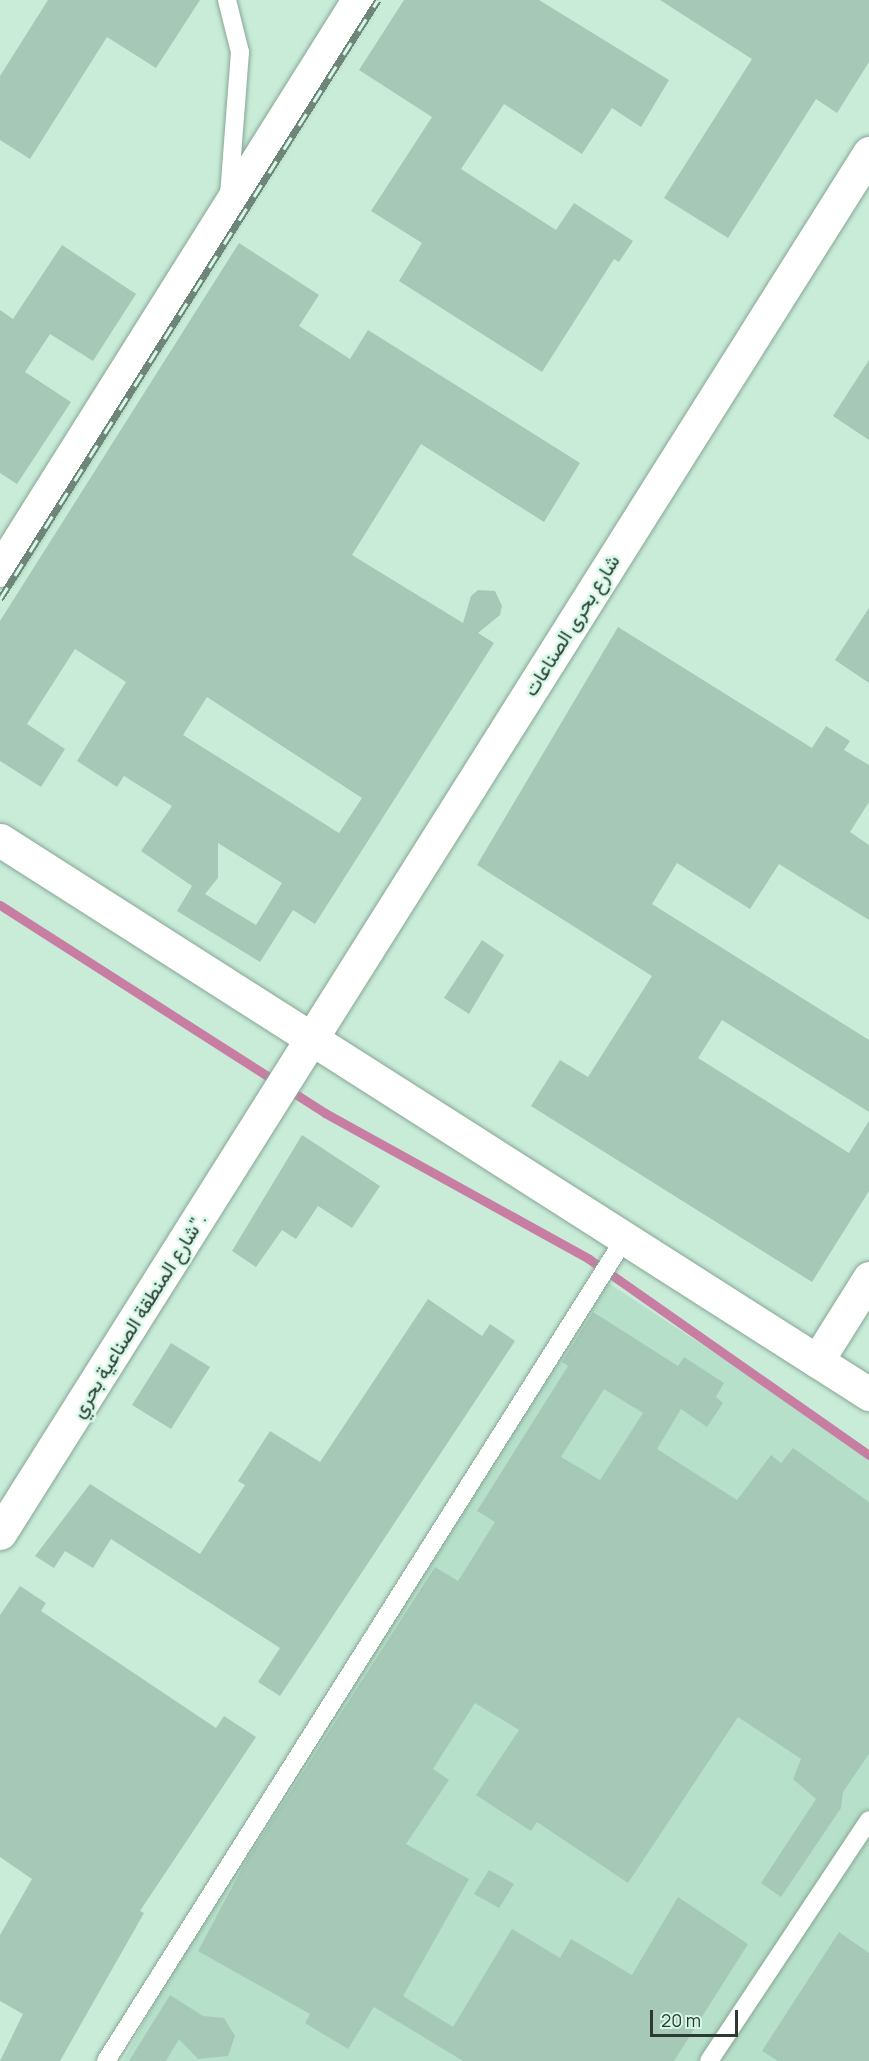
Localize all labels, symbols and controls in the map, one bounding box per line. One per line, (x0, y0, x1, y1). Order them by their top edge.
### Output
street label: شارع بحرى الصناعات (518, 550, 624, 700)
street label: شارع المنطقة الصناعية بحري". (66, 1210, 210, 1420)
scale bar (653, 1998, 742, 2036)
text: 20 m (661, 2008, 701, 2032)

